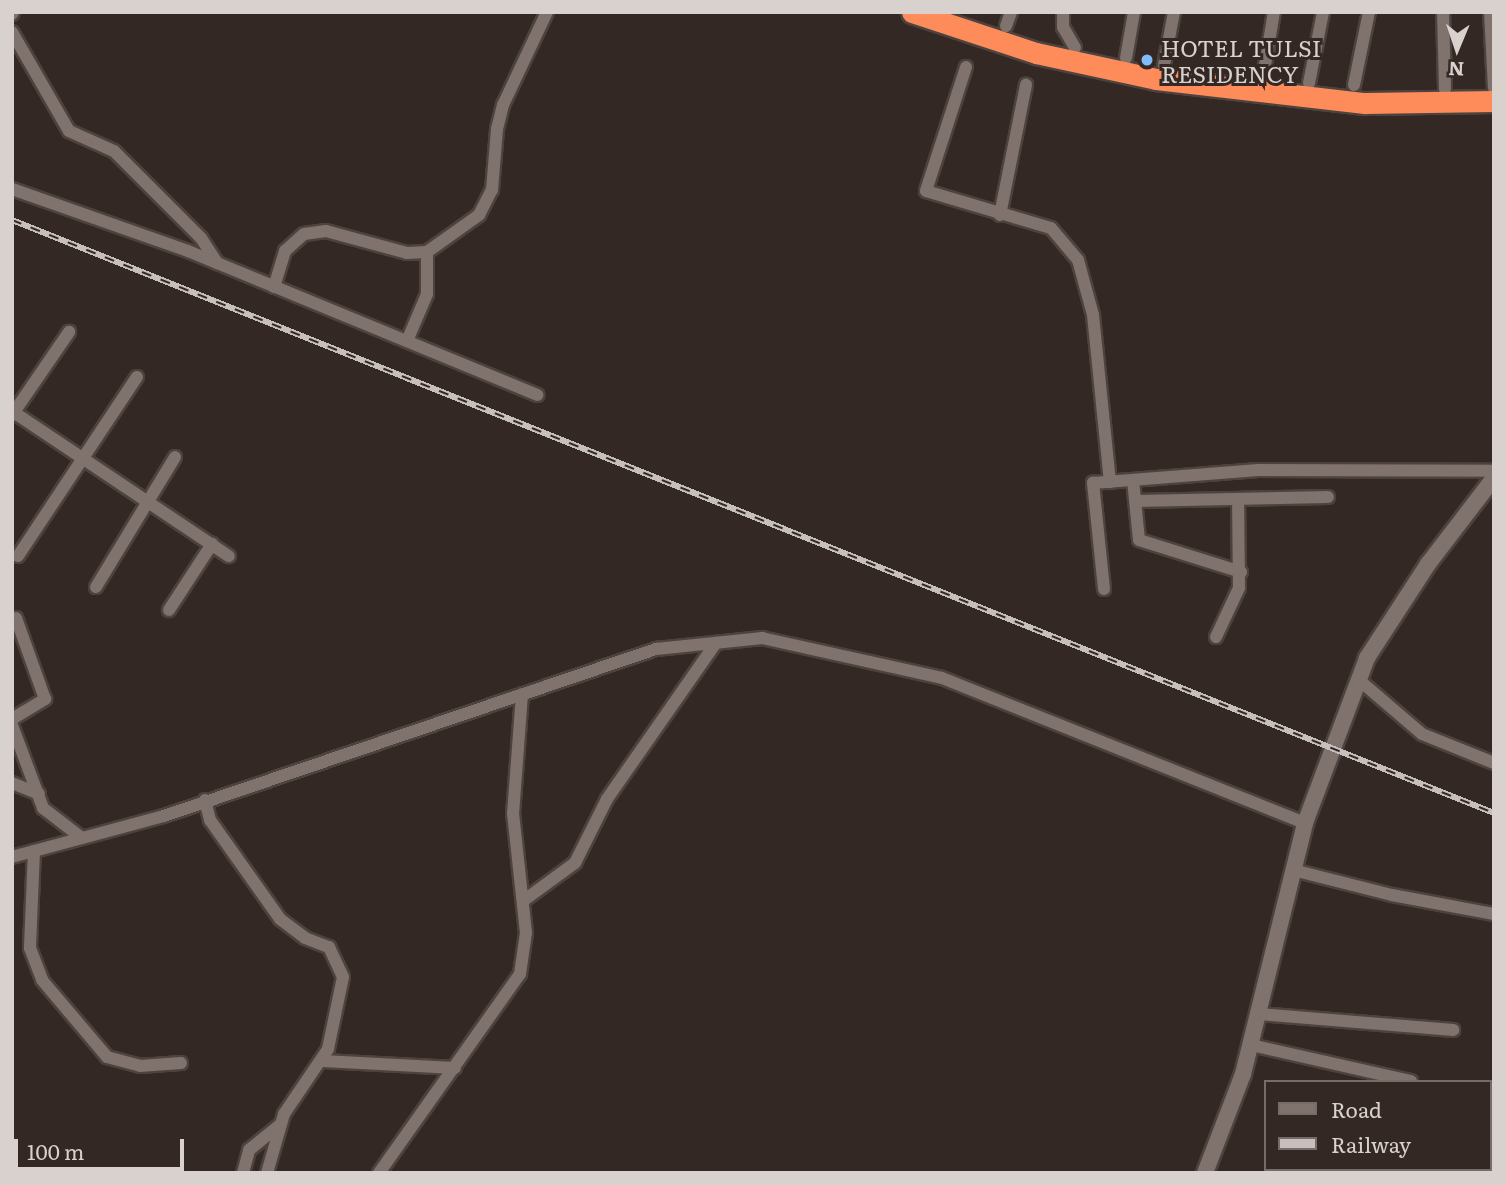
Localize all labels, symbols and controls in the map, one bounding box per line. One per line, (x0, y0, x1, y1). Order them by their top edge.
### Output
north arrow (1422, 14, 1492, 84)
place label: HOTEL TULSI RESIDENCY (1161, 33, 1321, 87)
marker: HOTEL TULSI RESIDENCY (1139, 52, 1155, 68)
text: N (1448, 56, 1465, 84)
legend (1264, 1080, 1492, 1171)
text: Road (1331, 1093, 1382, 1124)
scale bar (18, 1126, 187, 1170)
text: Railway (1331, 1128, 1411, 1159)
text: 100 m (27, 1135, 84, 1166)

